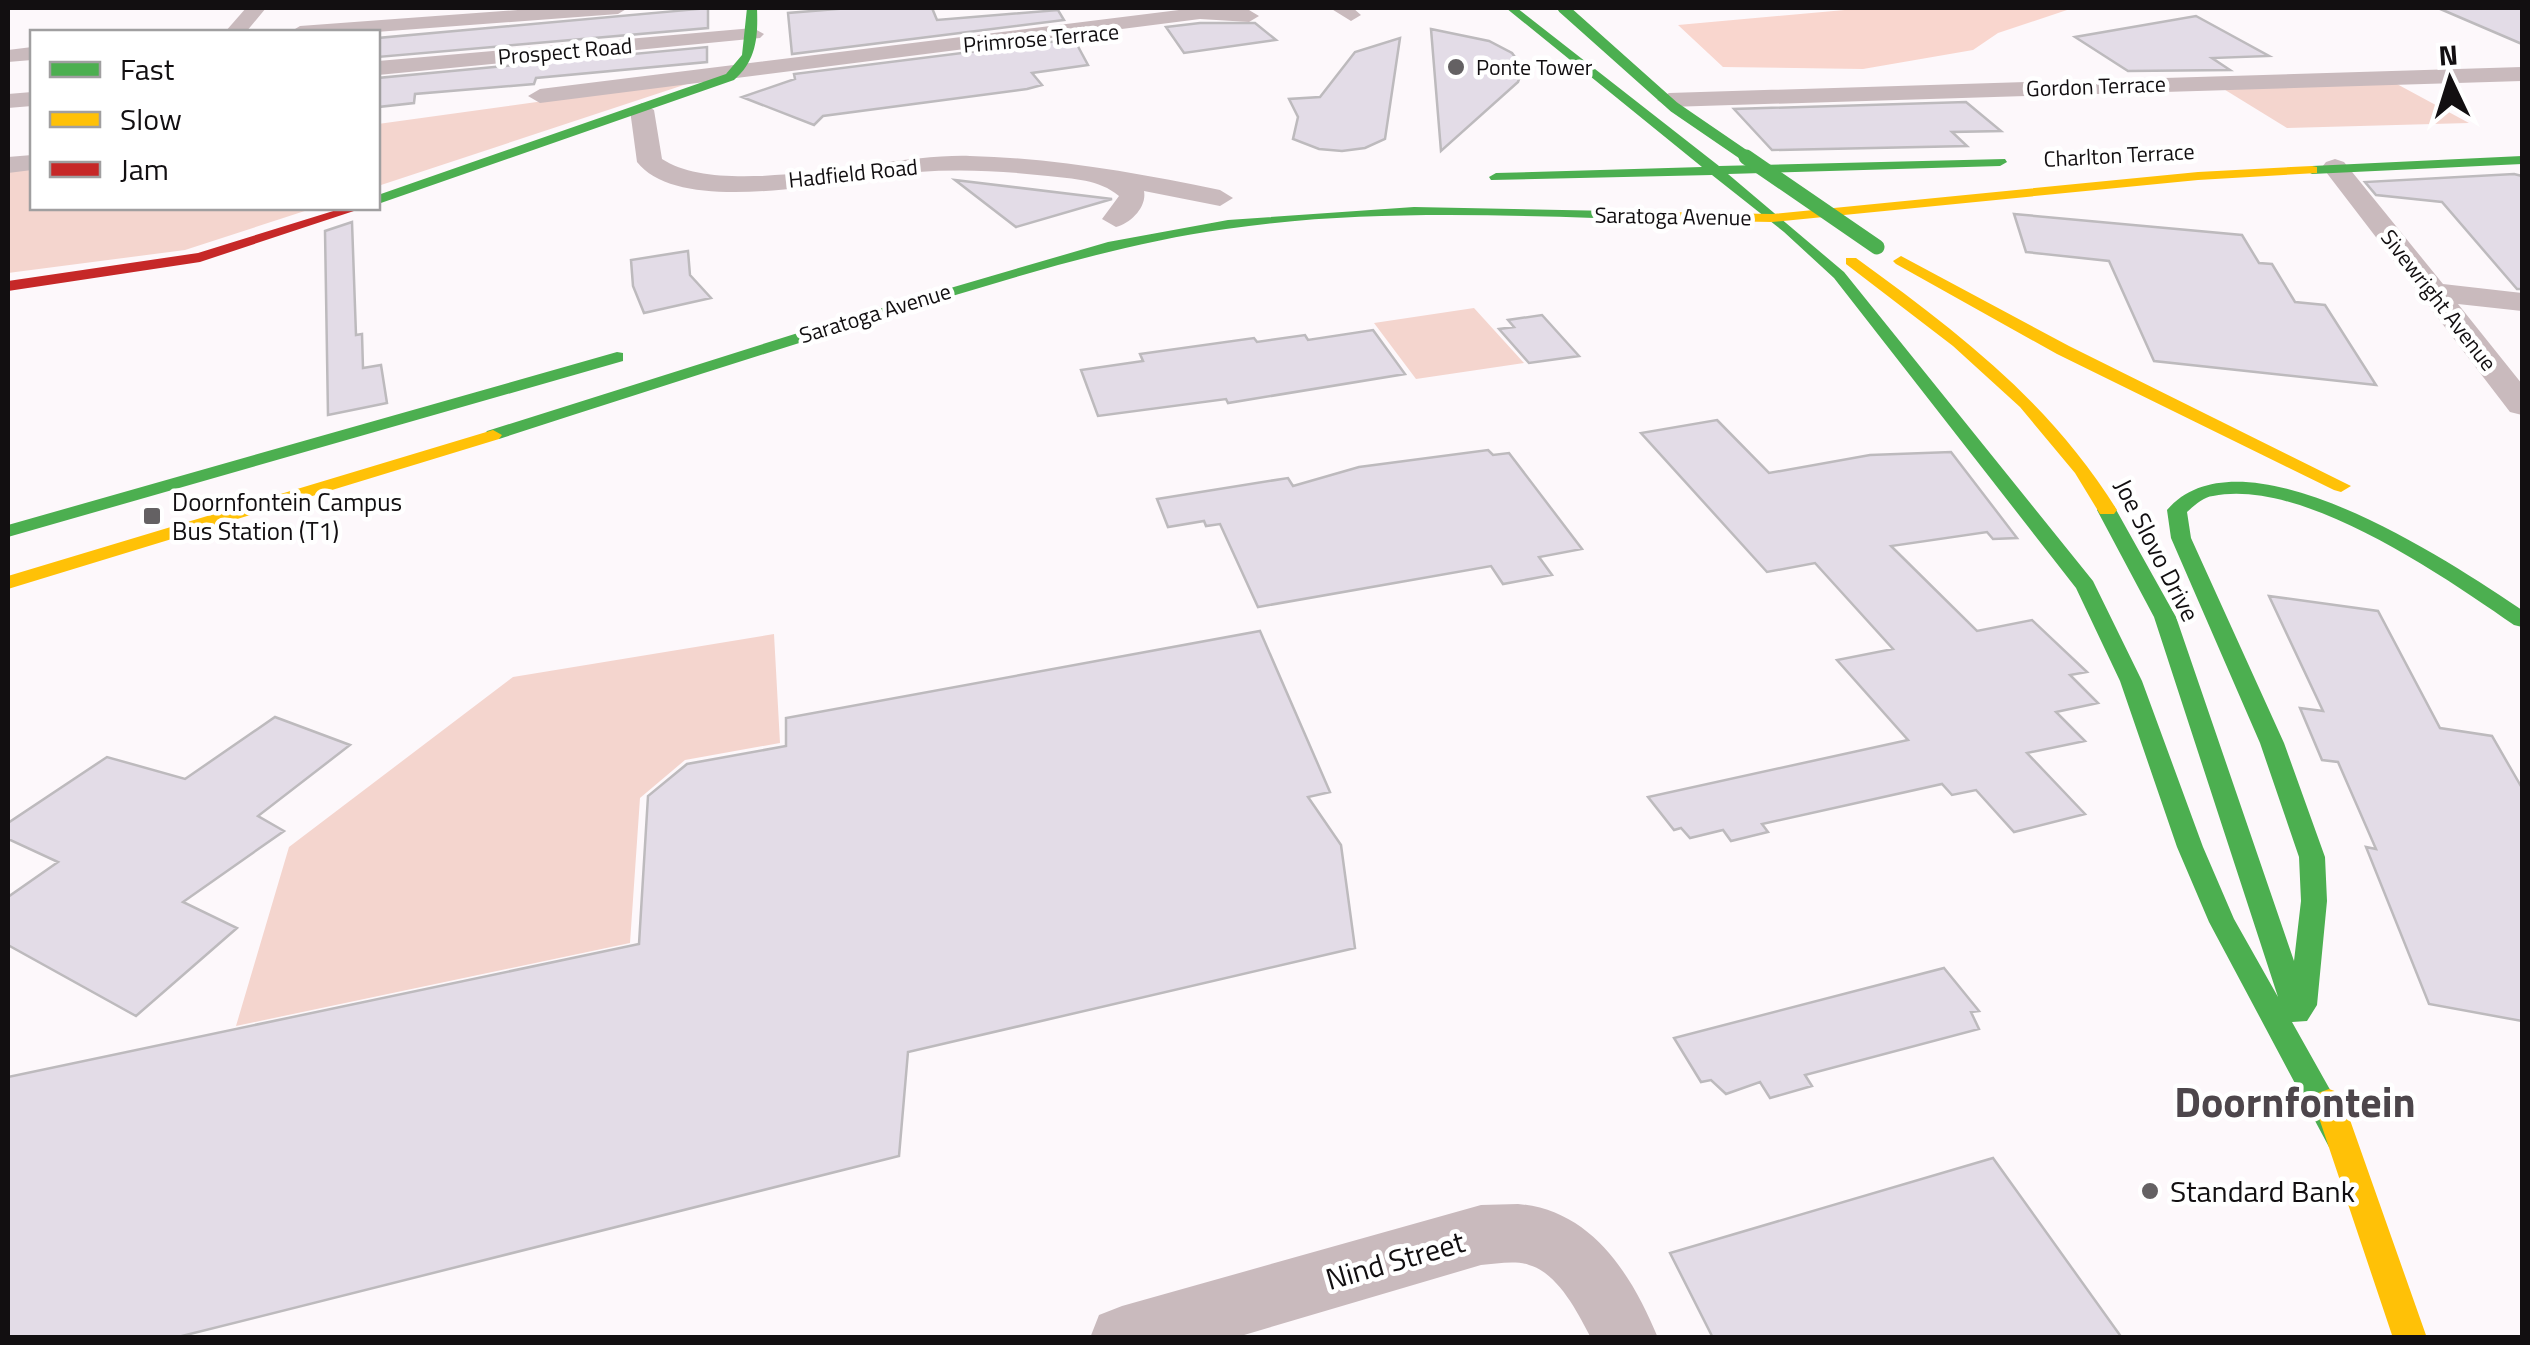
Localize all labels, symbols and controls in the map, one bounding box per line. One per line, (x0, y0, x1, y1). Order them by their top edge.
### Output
street label: Primrose Terrace (962, 14, 1120, 62)
street label: Prospect Road (496, 28, 634, 74)
legend (30, 30, 380, 210)
north arrow (2400, 30, 2500, 130)
text: N (2437, 32, 2459, 77)
text: Fast (120, 46, 175, 92)
place label: Ponte Tower (1476, 50, 1593, 84)
marker: Ponte Tower (1445, 56, 1467, 78)
street label: Gordon Terrace (2025, 67, 2167, 105)
text: Slow (120, 96, 182, 142)
street label: Charlton Terrace (2043, 134, 2195, 176)
text: Jam (120, 146, 169, 192)
street label: Hadfield Road (787, 149, 919, 197)
street label: Saratoga Avenue (1594, 198, 1752, 234)
street label: Sivewright Avenue (2373, 222, 2505, 378)
street label: Saratoga Avenue (795, 274, 955, 352)
street label: Joe Slovo Drive (2105, 472, 2209, 628)
place label: Doornfontein Campus Bus Station (T1) (172, 483, 402, 550)
marker: Doornfontein Campus Bus Station (T1) (141, 505, 163, 527)
district label: Doornfontein (2174, 1069, 2416, 1133)
place label: Standard Bank (2170, 1168, 2355, 1214)
marker: Standard Bank (2139, 1180, 2161, 1202)
street label: Nind Street (1320, 1218, 1470, 1302)

